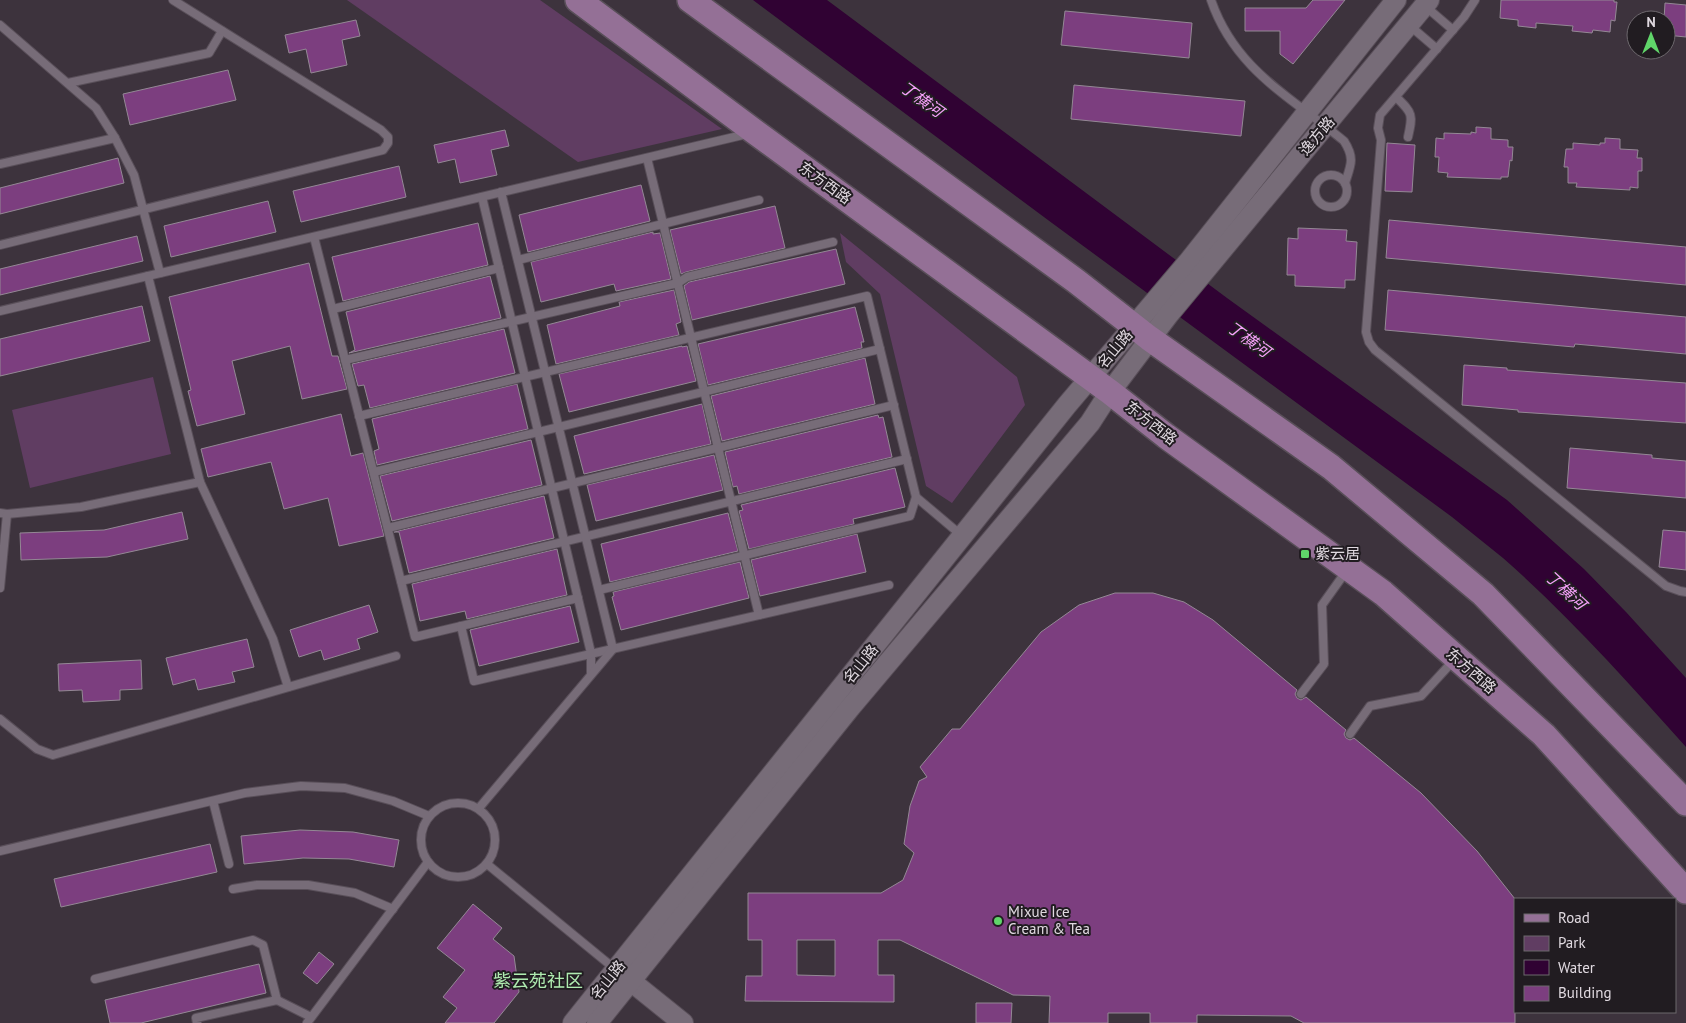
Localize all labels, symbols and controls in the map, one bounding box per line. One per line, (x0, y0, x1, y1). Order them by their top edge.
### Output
north arrow (1626, 10, 1676, 60)
text: N (1646, 13, 1656, 31)
water label: 丁横河 (897, 77, 950, 123)
street label: 逸方路 (1295, 112, 1338, 159)
street label: 东方西路 (795, 157, 855, 208)
water label: 丁横河 (1224, 317, 1277, 363)
street label: 名山路 (1093, 325, 1136, 372)
street label: 东方西路 (1122, 397, 1181, 449)
place label: 紫云居 (1315, 544, 1360, 563)
marker: 紫云居 (1299, 548, 1311, 560)
water label: 丁横河 (1542, 566, 1593, 616)
street label: 名山路 (839, 640, 882, 687)
street label: 东方西路 (1442, 644, 1500, 697)
legend (1514, 898, 1676, 1013)
place label: Mixue Ice Cream & Tea (1008, 902, 1090, 938)
text: Road (1558, 908, 1590, 927)
marker: Mixue Ice Cream & Tea (992, 915, 1004, 927)
text: Park (1558, 933, 1586, 952)
street label: 名山路 (586, 956, 629, 1003)
text: Water (1558, 958, 1595, 977)
district label: 紫云苑社区 (493, 969, 583, 992)
text: Building (1558, 983, 1612, 1002)

